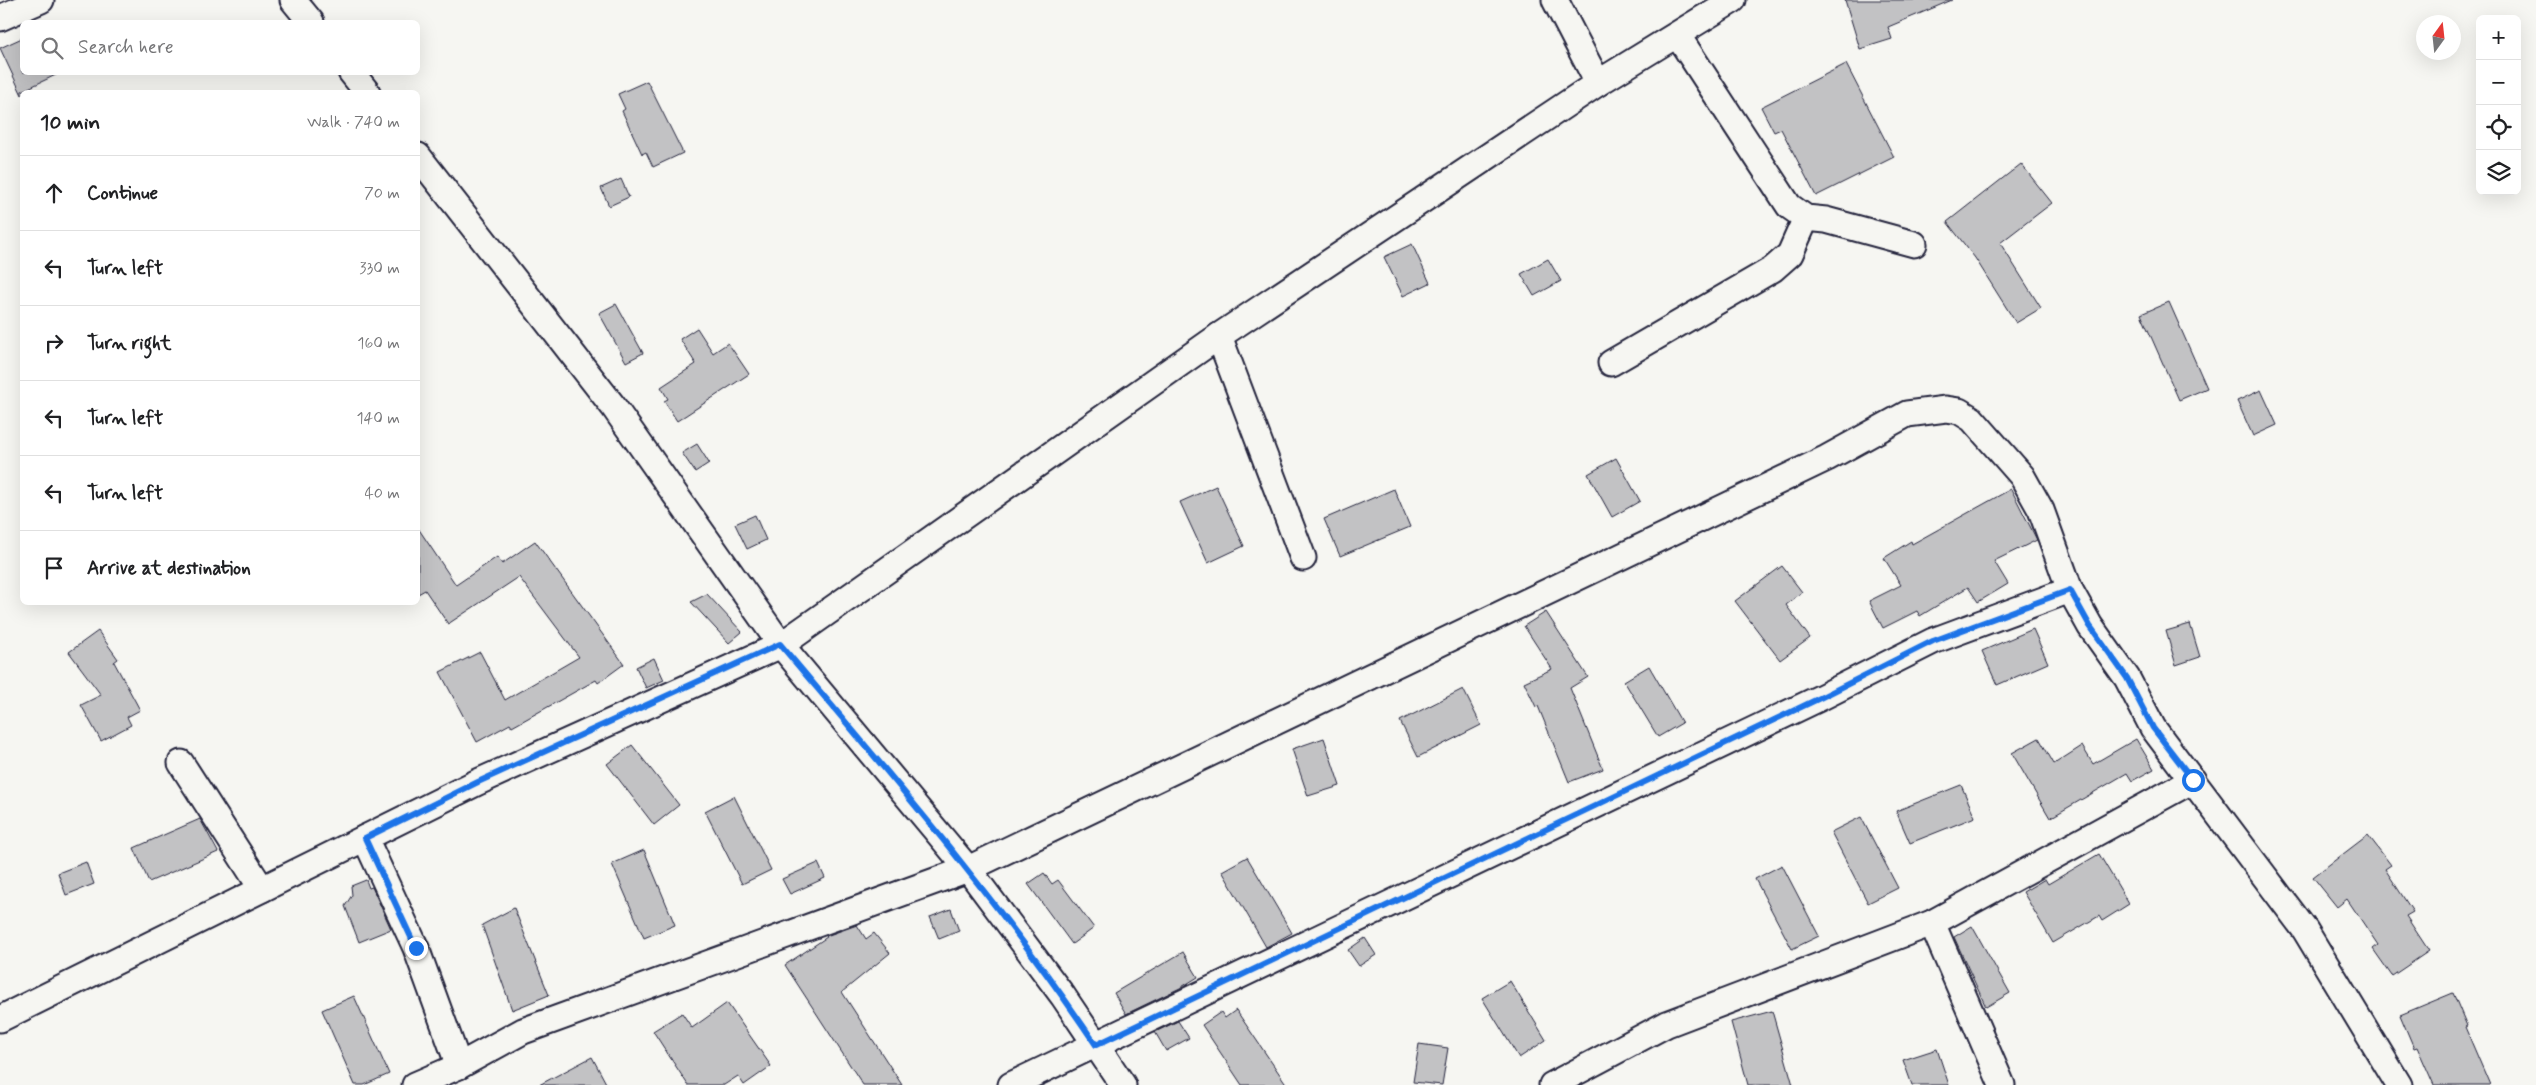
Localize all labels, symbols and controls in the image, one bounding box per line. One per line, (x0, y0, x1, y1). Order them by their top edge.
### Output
north arrow (2416, 15, 2461, 60)
map controls (2476, 15, 2521, 195)
button: + (2476, 15, 2521, 60)
search box (20, 20, 420, 75)
icon: search (38, 34, 66, 62)
text: Search here (78, 35, 174, 60)
button: − (2476, 60, 2521, 105)
button: locate (2476, 105, 2521, 150)
text: 10 min (40, 109, 100, 137)
text: Walk · 740 m (307, 112, 400, 133)
button: layers (2476, 150, 2521, 195)
icon: ahead (40, 179, 68, 207)
text: Continue (87, 181, 158, 206)
text: 70 m (364, 183, 400, 204)
icon: left (40, 254, 68, 282)
text: Turn left (87, 256, 163, 281)
text: 330 m (359, 258, 400, 279)
icon: right (40, 329, 68, 357)
text: Turn right (87, 331, 171, 356)
text: 160 m (357, 333, 400, 354)
icon: left (40, 404, 68, 432)
text: Turn left (87, 406, 163, 431)
text: 140 m (356, 408, 400, 429)
icon: left (40, 479, 68, 507)
text: Turn left (87, 481, 163, 506)
text: 40 m (364, 483, 400, 504)
icon: arrive (40, 554, 68, 582)
text: Arrive at destination (87, 556, 251, 581)
route start (2182, 769, 2205, 792)
route end (405, 937, 428, 960)

